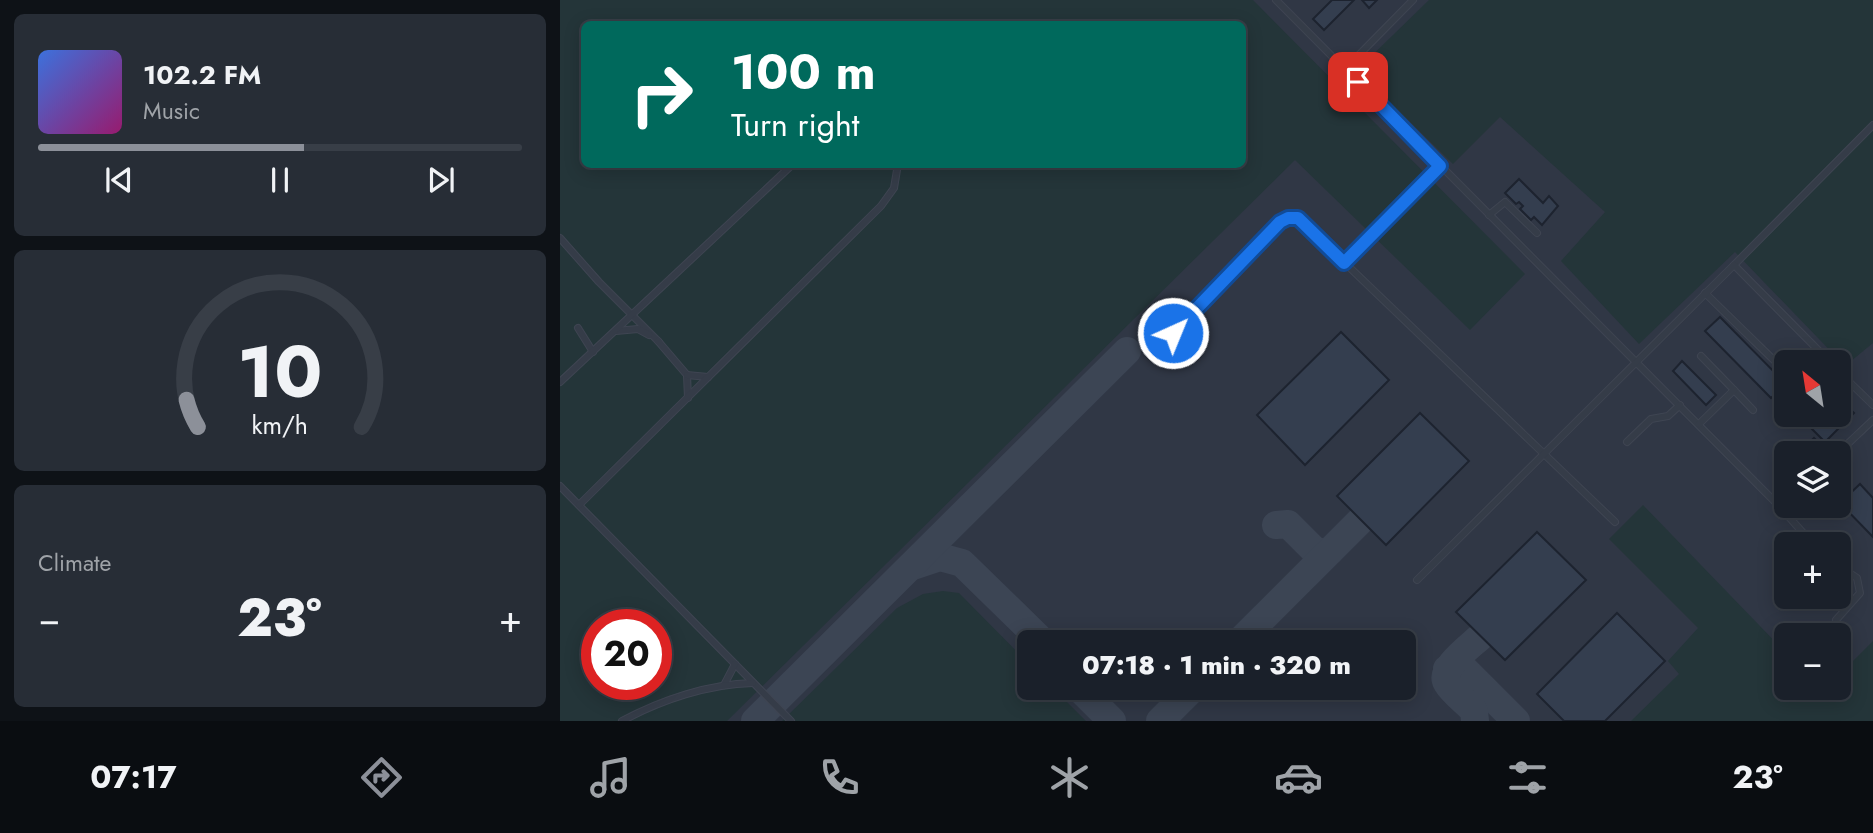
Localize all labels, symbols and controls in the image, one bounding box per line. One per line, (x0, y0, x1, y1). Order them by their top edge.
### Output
text: 100 m (731, 37, 876, 107)
icon: right (616, 49, 707, 140)
pin (1328, 52, 1388, 112)
text: 102.2 FM (143, 56, 261, 94)
icon: arrive (1339, 63, 1377, 101)
text: Music (143, 94, 200, 128)
text: Turn right (731, 102, 860, 148)
icon: previous (100, 161, 138, 199)
icon: pause (261, 161, 299, 199)
icon: next (422, 161, 460, 199)
position arrow (1136, 296, 1210, 370)
text: 10 (237, 319, 323, 424)
north arrow (1774, 350, 1852, 427)
map controls (1774, 350, 1851, 700)
text: km/h (252, 406, 308, 442)
button: layers (1774, 441, 1851, 518)
button: + (1774, 532, 1851, 609)
text: Climate (38, 546, 111, 580)
text: 23° (237, 580, 322, 656)
text: − (38, 591, 60, 646)
text: + (499, 591, 522, 646)
speed limit sign: 20 (581, 609, 672, 700)
button: − (1774, 623, 1851, 700)
text: 07:18 · 1 min · 320 m (1082, 646, 1351, 684)
icon: directions (357, 753, 406, 802)
icon: music (586, 753, 635, 802)
icon: phone (815, 753, 864, 802)
icon: climate (1045, 753, 1094, 802)
icon: car (1274, 753, 1323, 802)
icon: filters (1503, 753, 1552, 802)
text: 07:17 (90, 754, 177, 800)
text: 23° (1732, 754, 1783, 800)

